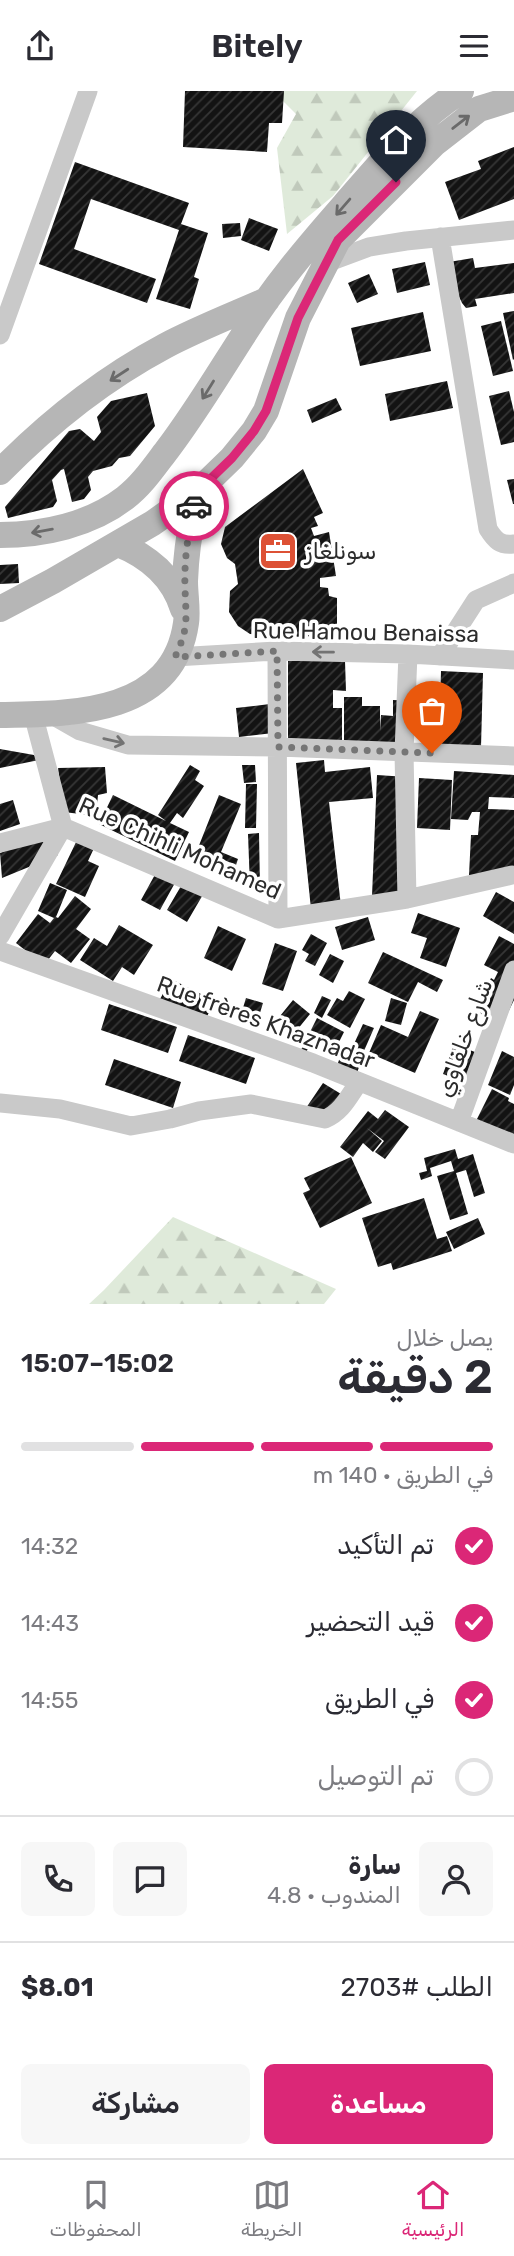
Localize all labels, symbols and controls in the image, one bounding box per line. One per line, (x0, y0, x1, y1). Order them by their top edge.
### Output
icon: share (21, 27, 59, 65)
text: Bitely (211, 27, 303, 65)
icon: menu (455, 27, 493, 65)
pin (366, 110, 426, 182)
one-way arrow (452, 115, 470, 130)
icon: home (377, 121, 415, 159)
one-way arrow (335, 197, 351, 215)
one-way arrow (110, 368, 129, 383)
one-way arrow (201, 379, 215, 399)
courier (159, 471, 229, 541)
icon: car (175, 487, 213, 525)
one-way arrow (31, 525, 54, 538)
office icon: سونلغاز (257, 530, 299, 572)
place label: سونلغاز (303, 537, 377, 565)
street label: Rue Hamou Benaissa (253, 616, 479, 648)
one-way arrow (312, 645, 335, 659)
pin (402, 681, 462, 753)
icon: bag (413, 692, 451, 730)
one-way arrow (102, 735, 125, 749)
street label: Rue Chihli Mohamed (75, 791, 285, 905)
street label: Rue frères Khaznadar (153, 970, 379, 1075)
street label: شارع خلفاوي (430, 975, 501, 1102)
text: يصل خلال (397, 1324, 493, 1352)
text: 15:02–15:07 (21, 1348, 174, 1379)
text: 2 دقيقة (337, 1350, 493, 1405)
text: في الطريق · 140 m (313, 1461, 493, 1489)
icon: check (455, 1527, 493, 1565)
text: تم التأكيد (337, 1530, 434, 1561)
text: 14:32 (21, 1532, 78, 1560)
icon: check (455, 1604, 493, 1642)
text: قيد التحضير (307, 1607, 434, 1638)
text: 14:43 (21, 1609, 79, 1637)
icon: check (455, 1681, 493, 1719)
text: في الطريق (325, 1684, 434, 1715)
text: 14:55 (21, 1686, 78, 1714)
text: تم التوصيل (317, 1761, 434, 1792)
button: phone (21, 1842, 95, 1916)
button: chat (113, 1842, 187, 1916)
button: person (419, 1842, 493, 1916)
text: سارة (348, 1850, 401, 1881)
text: المندوب · 4.8 (267, 1881, 401, 1909)
text: $8.01 (21, 1972, 94, 2003)
text: الطلب #2703 (341, 1972, 493, 2003)
button: مشاركة (21, 2064, 250, 2144)
button: مساعدة (264, 2064, 493, 2144)
tab: المحفوظات (49, 2176, 142, 2241)
tab: الخريطة (241, 2176, 303, 2241)
tab: الرئيسية (401, 2176, 465, 2241)

